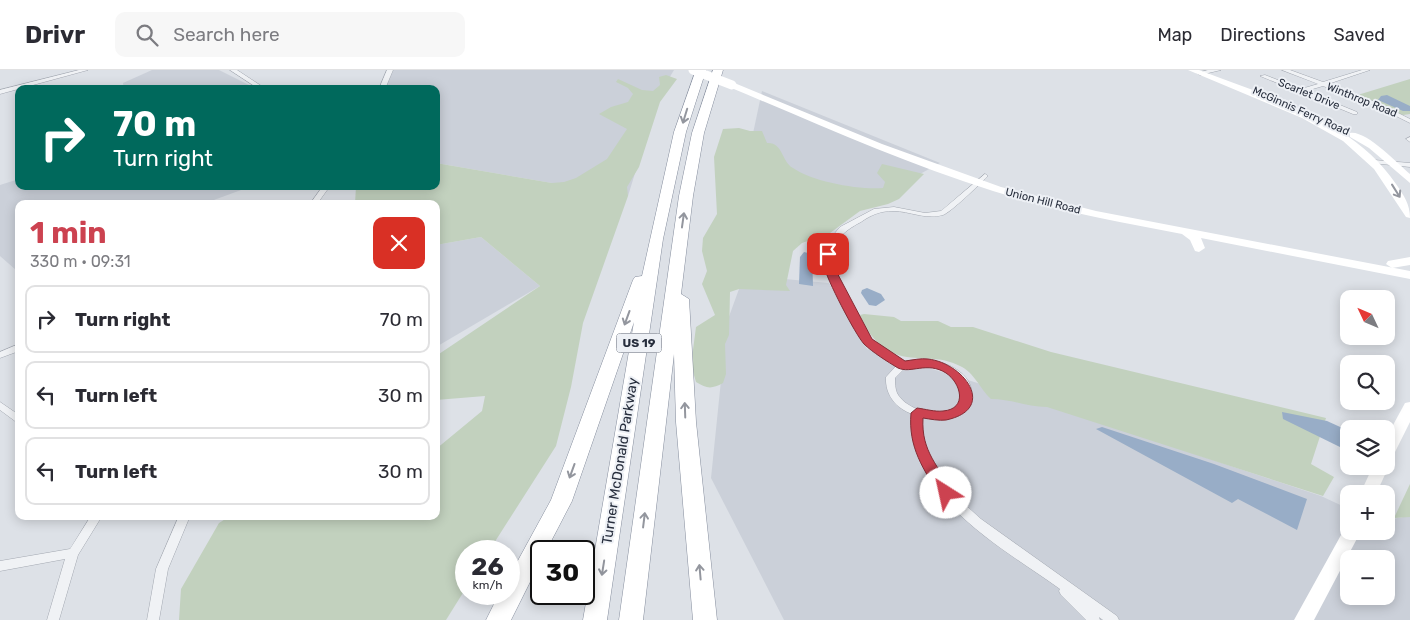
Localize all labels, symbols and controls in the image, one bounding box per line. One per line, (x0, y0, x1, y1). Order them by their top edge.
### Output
search box (115, 12, 465, 57)
text: Drivr (25, 21, 85, 49)
icon: search (133, 21, 161, 49)
text: Search here (173, 23, 280, 46)
text: Map (1157, 24, 1192, 46)
text: Directions (1220, 24, 1306, 46)
text: Saved (1334, 24, 1385, 46)
street label: Scarlet Drive (1276, 76, 1342, 112)
street label: Winthrop Road (1325, 80, 1399, 120)
street label: McGinnis Ferry Road (1251, 84, 1351, 138)
text: 70 m (113, 103, 196, 145)
icon: right (30, 105, 95, 170)
one-way arrow (680, 108, 690, 124)
text: Turn right (113, 145, 213, 172)
one-way arrow (1391, 183, 1401, 197)
street label: Union Hill Road (1004, 185, 1082, 217)
one-way arrow (678, 212, 688, 228)
text: 1 min (30, 215, 107, 251)
button: close (373, 217, 425, 269)
pin (807, 233, 849, 275)
icon: arrive (814, 240, 842, 268)
text: 330 m · 09:31 (30, 252, 131, 271)
north arrow (1340, 290, 1395, 345)
map controls (1340, 290, 1395, 605)
icon: right (32, 305, 60, 333)
text: Turn right (75, 308, 170, 331)
text: 70 m (380, 308, 423, 331)
one-way arrow (622, 310, 631, 325)
road number: US 19 (616, 334, 662, 352)
button: search (1340, 355, 1395, 410)
street label: Turner McDonald Parkway (598, 376, 642, 546)
icon: left (32, 381, 60, 409)
text: Turn left (75, 384, 157, 407)
text: 30 m (378, 384, 423, 407)
one-way arrow (680, 402, 690, 418)
button: layers (1340, 420, 1395, 475)
icon: left (32, 457, 60, 485)
text: Turn left (75, 460, 157, 483)
text: 30 m (378, 460, 423, 483)
one-way arrow (567, 463, 576, 478)
position arrow (919, 466, 971, 518)
button: + (1340, 485, 1395, 540)
one-way arrow (639, 512, 649, 528)
speed limit sign: 30 (530, 540, 595, 605)
button: − (1340, 550, 1395, 605)
text: 26 (471, 552, 504, 581)
one-way arrow (597, 560, 607, 576)
one-way arrow (695, 564, 705, 580)
text: km/h (473, 578, 502, 592)

